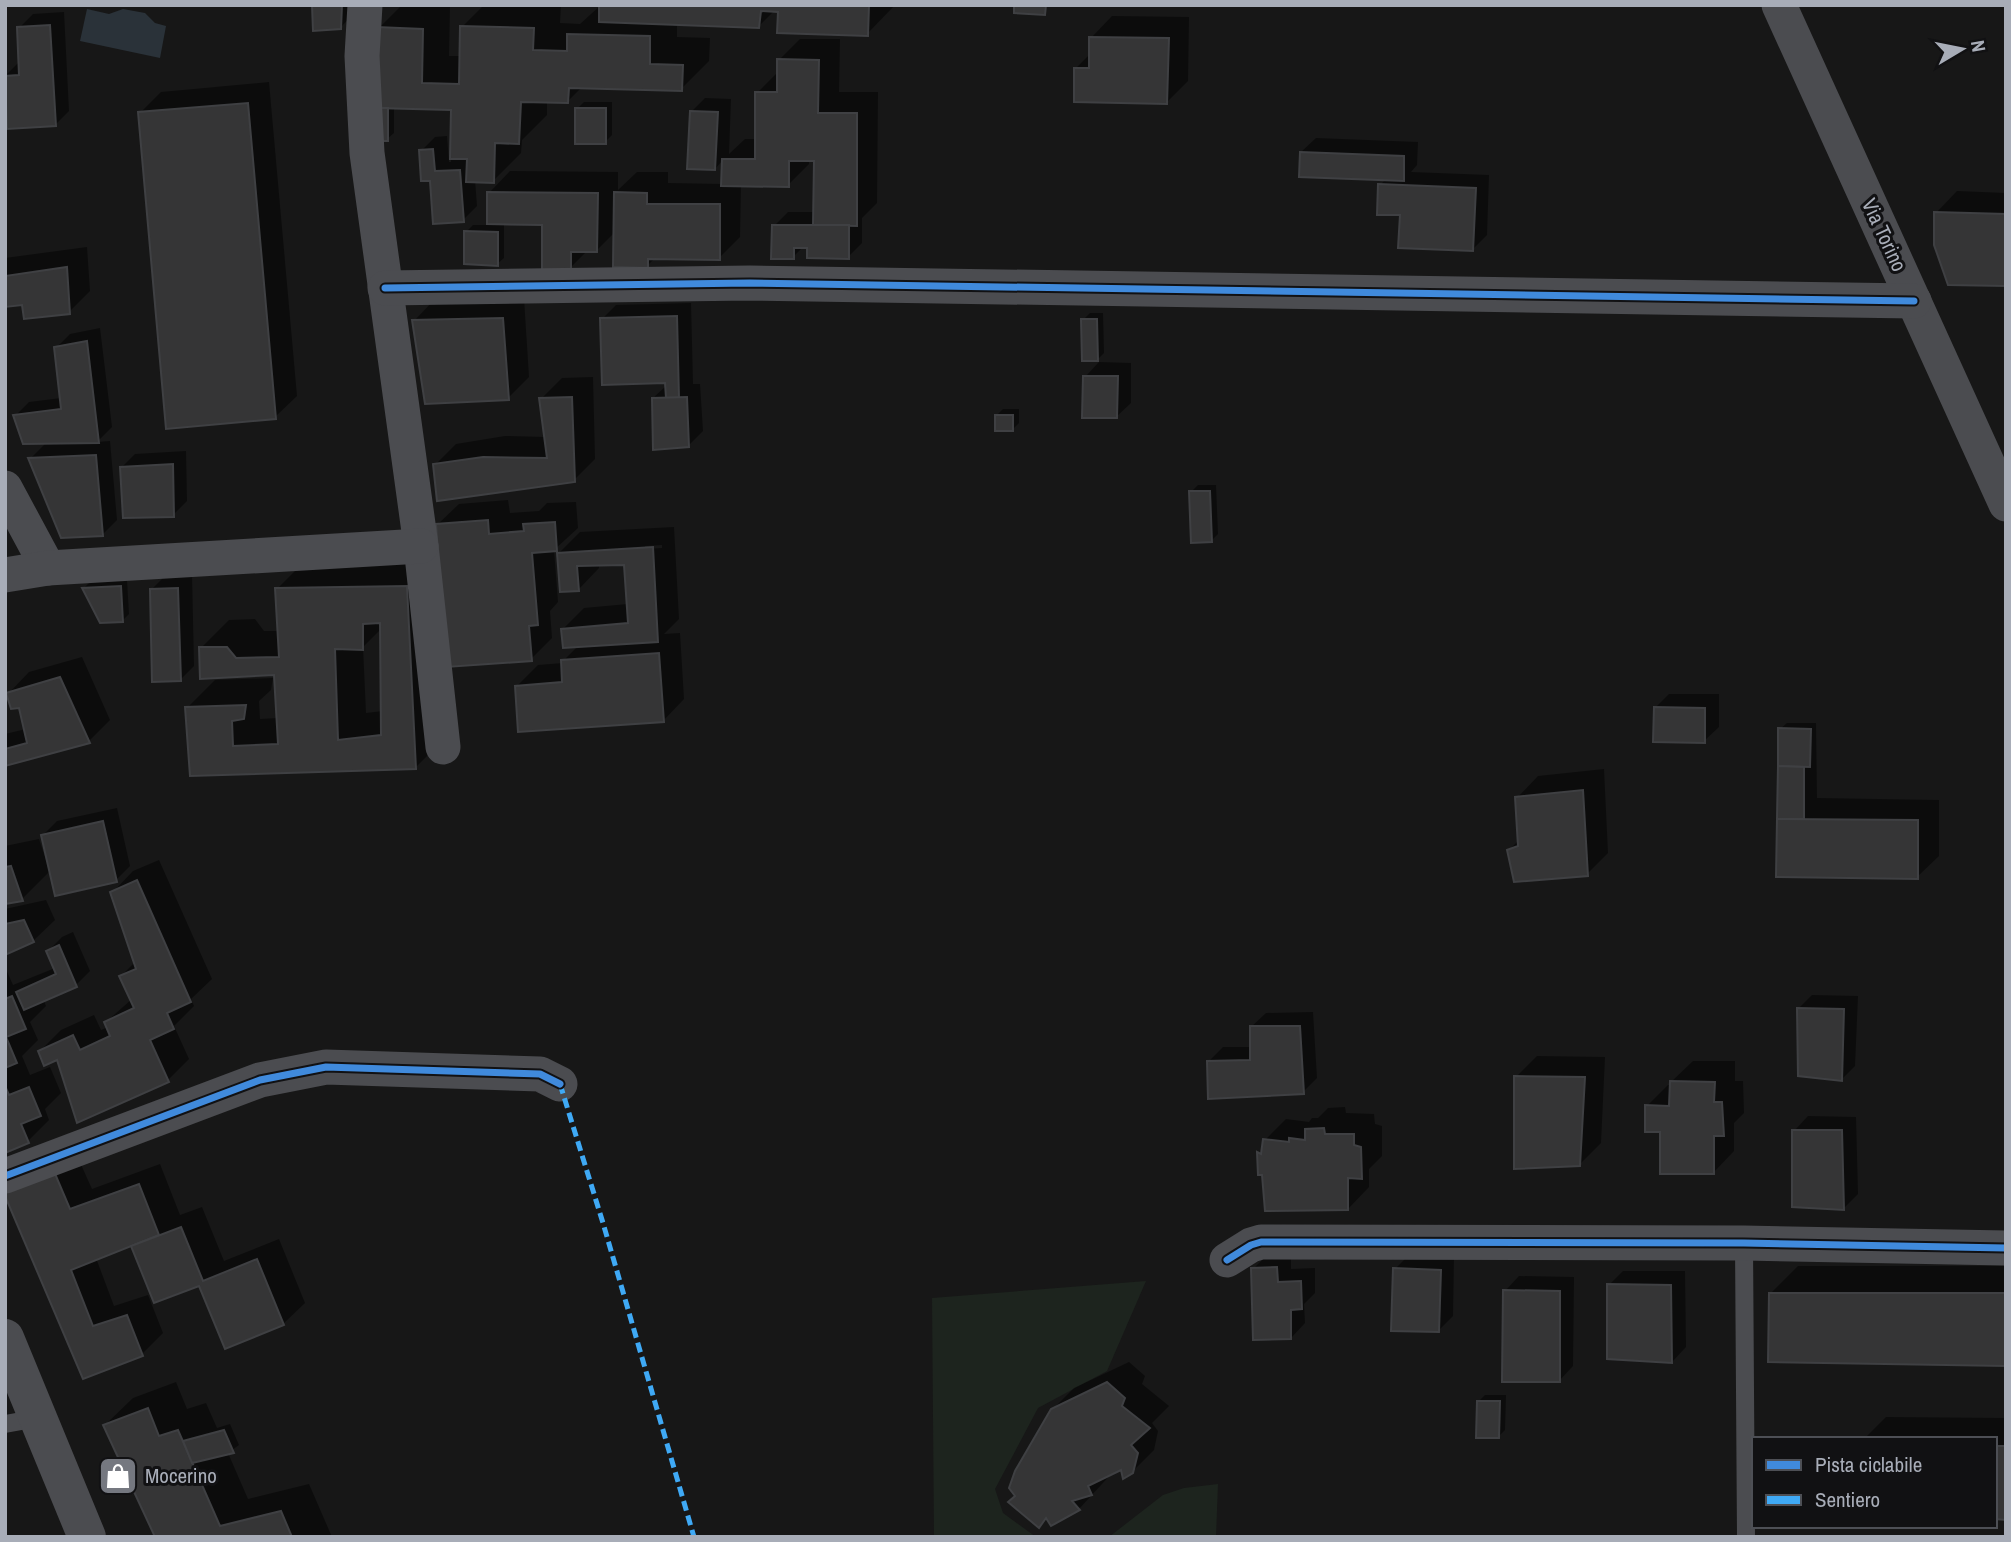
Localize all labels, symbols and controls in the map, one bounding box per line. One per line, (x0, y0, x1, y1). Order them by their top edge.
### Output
north arrow (1927, 14, 1997, 84)
text: N (1965, 38, 1993, 54)
street label: Via Torino (1855, 193, 1914, 276)
legend (1752, 1437, 1997, 1528)
text: Pista ciclabile (1815, 1450, 1922, 1479)
shop icon: Mocerino (97, 1455, 139, 1497)
place label: Mocerino (145, 1461, 217, 1490)
text: Sentiero (1815, 1485, 1880, 1514)

